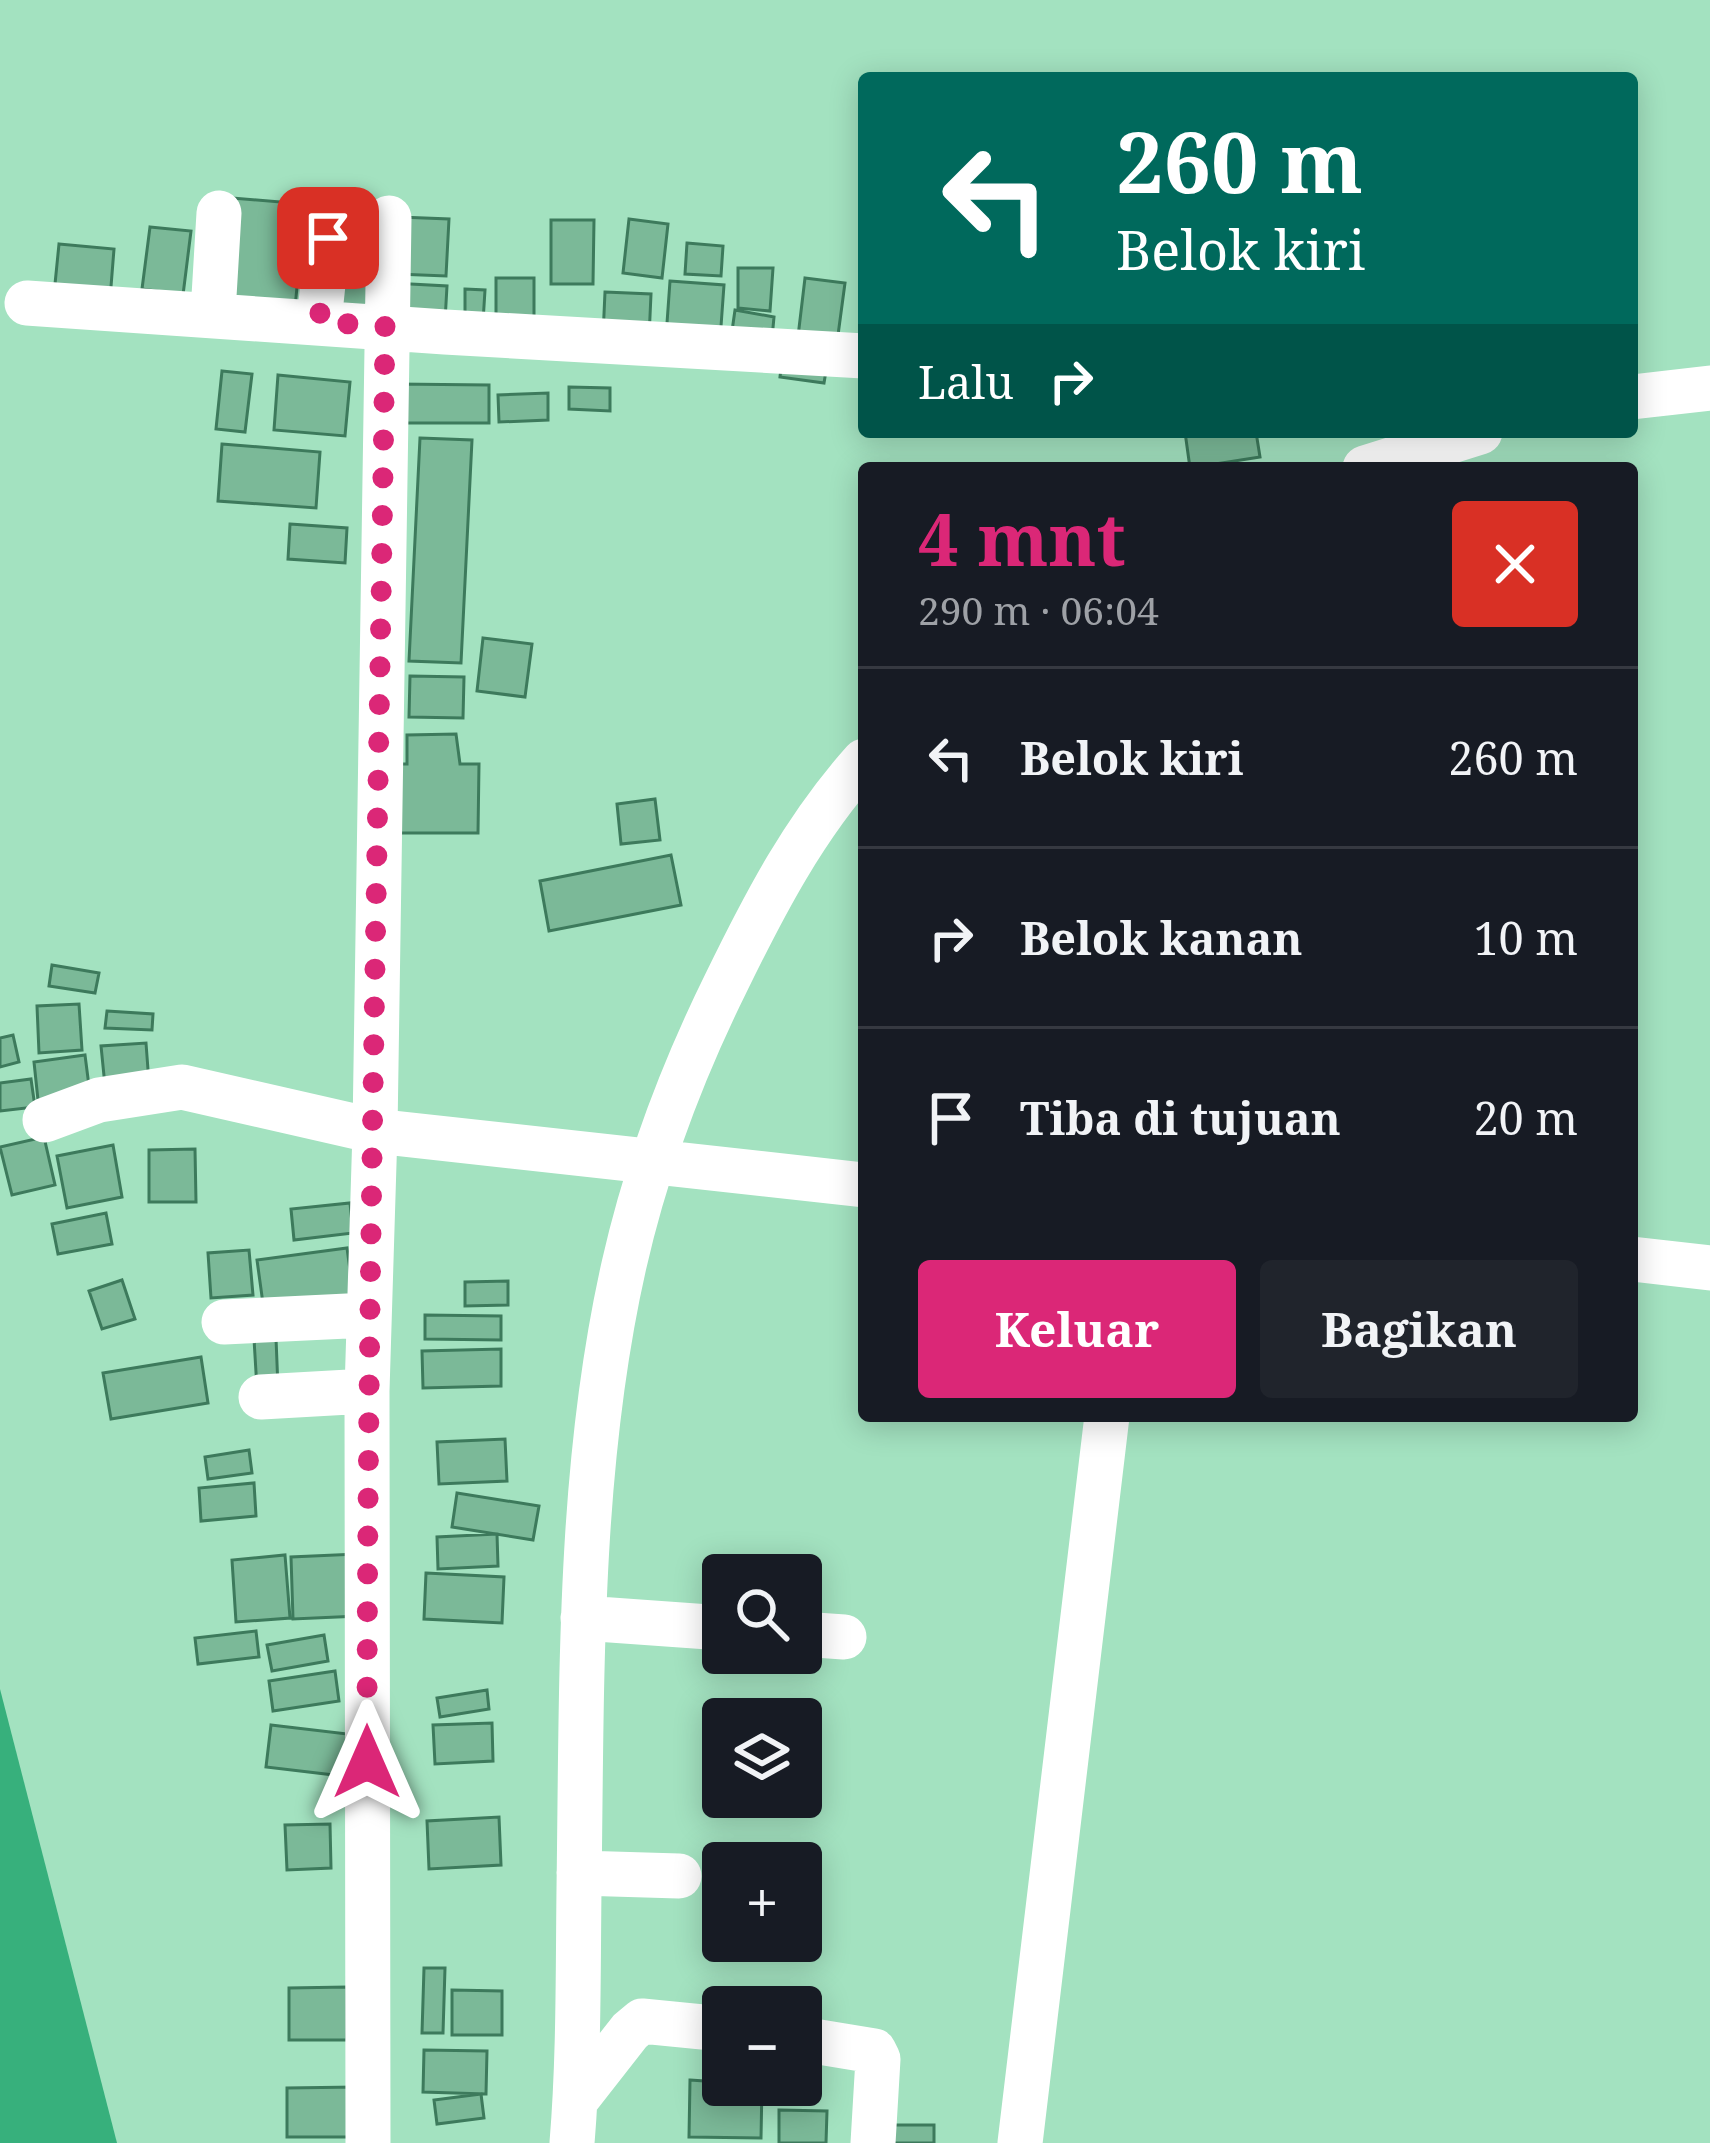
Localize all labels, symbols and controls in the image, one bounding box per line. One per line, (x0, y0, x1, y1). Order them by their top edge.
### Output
text: 260 m (1116, 103, 1363, 218)
icon: left (918, 120, 1074, 276)
pin (277, 187, 379, 289)
icon: arrive (295, 205, 361, 271)
text: Belok kiri (1116, 212, 1365, 286)
icon: right (1038, 348, 1104, 414)
text: Lalu (918, 351, 1014, 412)
text: 4 mnt (918, 489, 1126, 587)
button: close (1452, 501, 1578, 627)
text: 290 m · 06:04 (918, 583, 1159, 636)
icon: left (918, 725, 984, 791)
text: Belok kiri (1020, 727, 1244, 788)
text: 260 m (1448, 727, 1578, 788)
icon: right (918, 905, 984, 971)
text: Belok kanan (1020, 907, 1303, 968)
text: 10 m (1473, 907, 1578, 968)
icon: arrive (918, 1085, 984, 1151)
text: Tiba di tujuan (1020, 1087, 1341, 1148)
text: 20 m (1473, 1087, 1578, 1148)
button: Keluar (918, 1260, 1236, 1398)
button: Bagikan (1260, 1260, 1578, 1398)
map controls (702, 1554, 822, 2106)
button: search (702, 1554, 822, 1674)
button: layers (702, 1698, 822, 1818)
position arrow (304, 1699, 430, 1825)
button: + (702, 1842, 822, 1962)
button: − (702, 1986, 822, 2106)

